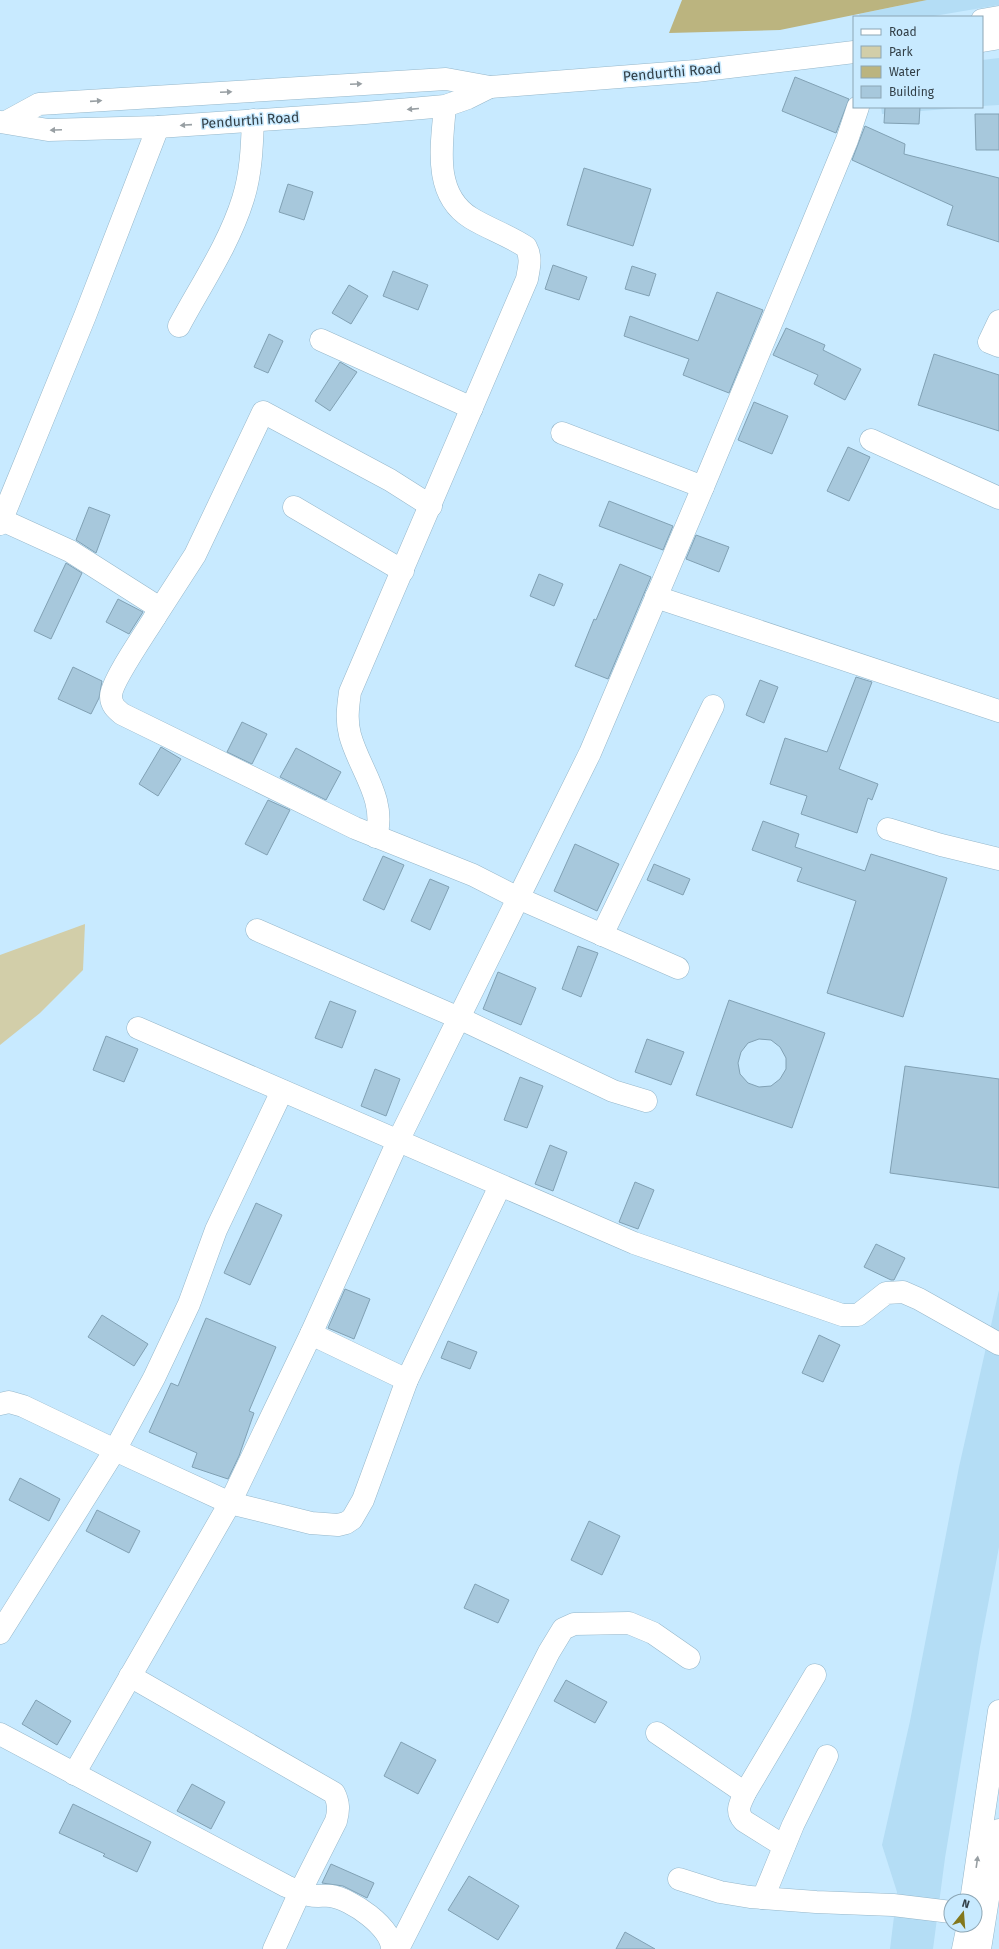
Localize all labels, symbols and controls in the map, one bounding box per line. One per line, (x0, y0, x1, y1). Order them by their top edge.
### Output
legend (853, 16, 983, 108)
text: Road (889, 25, 917, 39)
text: Park (889, 45, 913, 59)
street label: Pendurthi Road (622, 60, 722, 85)
text: Water (889, 65, 921, 79)
one-way arrow (350, 81, 362, 88)
text: Building (889, 85, 935, 99)
one-way arrow (220, 89, 232, 96)
one-way arrow (90, 97, 102, 104)
one-way arrow (407, 105, 419, 112)
street label: Pendurthi Road (200, 109, 300, 132)
one-way arrow (180, 121, 192, 128)
one-way arrow (49, 127, 62, 133)
one-way arrow (974, 1856, 980, 1868)
north arrow (943, 1893, 983, 1933)
text: N (960, 1897, 971, 1911)

